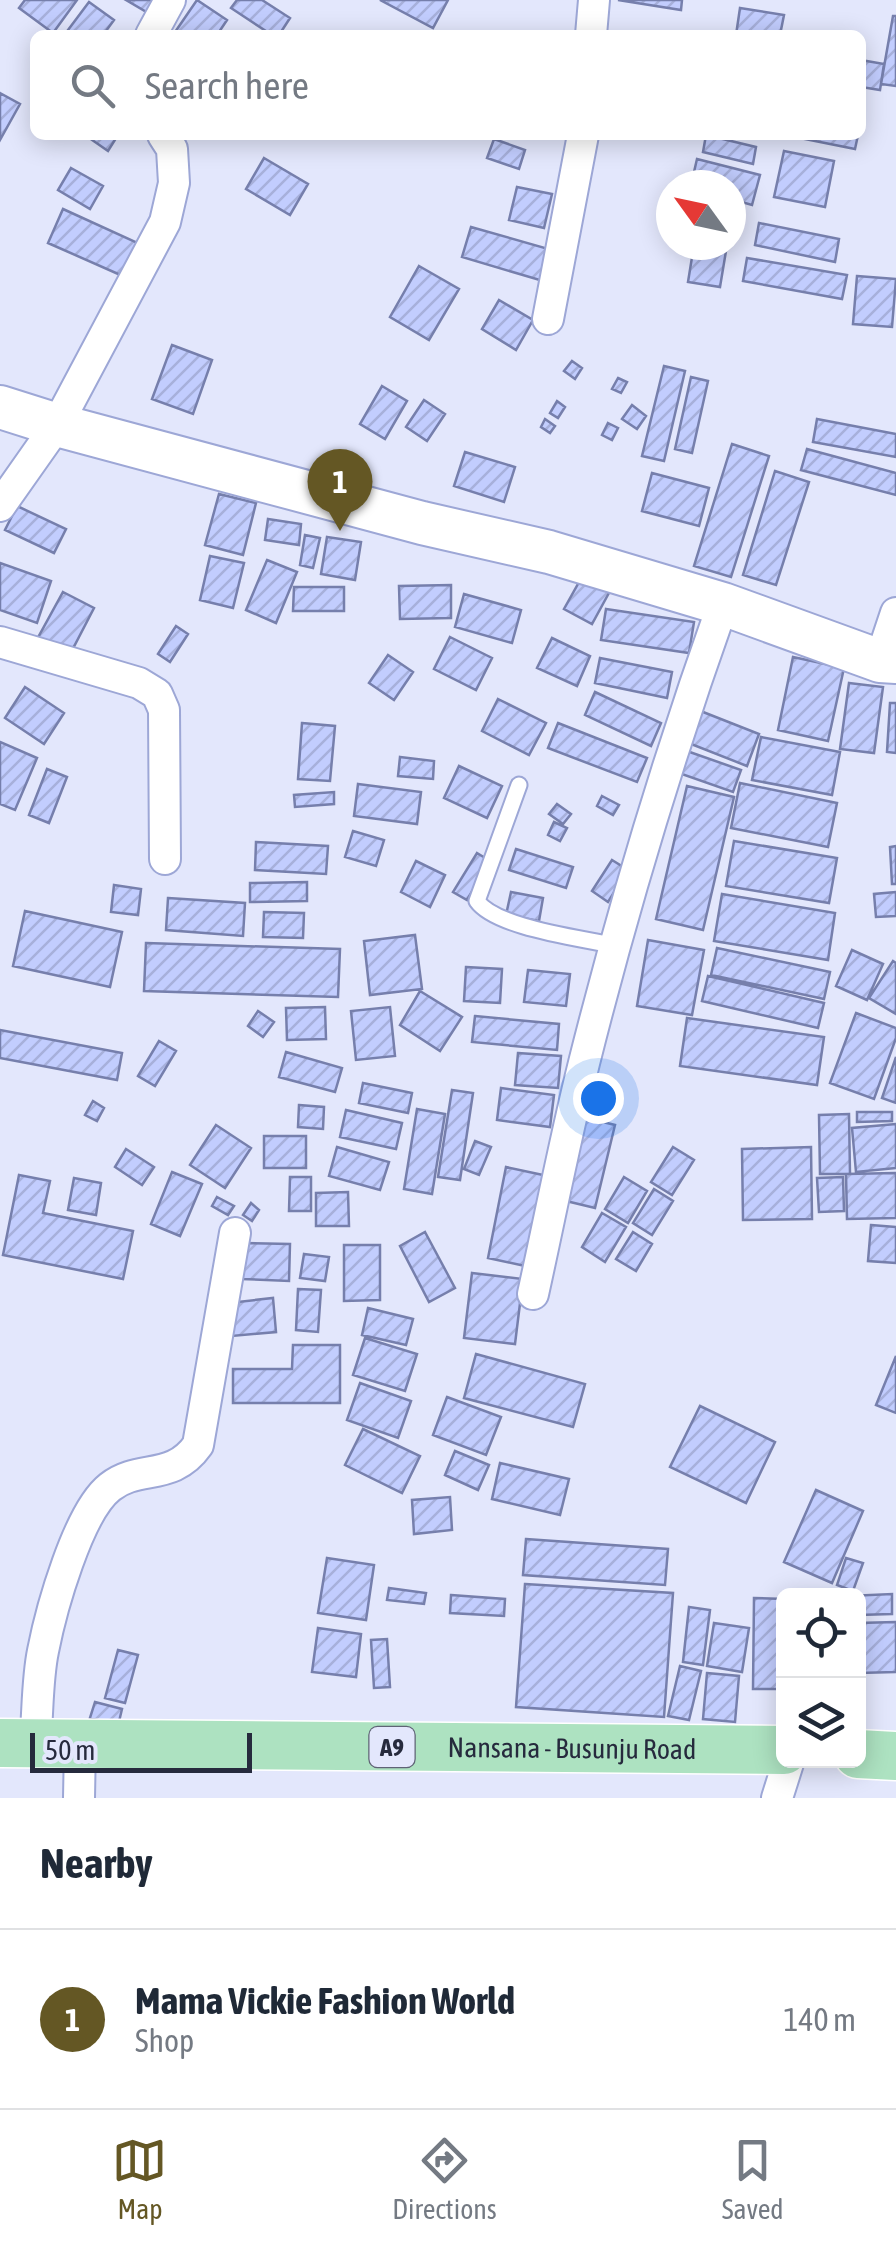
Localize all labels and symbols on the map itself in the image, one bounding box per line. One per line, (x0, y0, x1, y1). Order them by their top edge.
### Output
north arrow (656, 170, 746, 260)
pin: 1 (308, 448, 372, 531)
your location (573, 1073, 624, 1124)
road number: A9 (370, 1727, 414, 1767)
scale bar (30, 1728, 252, 1772)
street label: Nansana - Busunju Road (448, 1731, 696, 1765)

